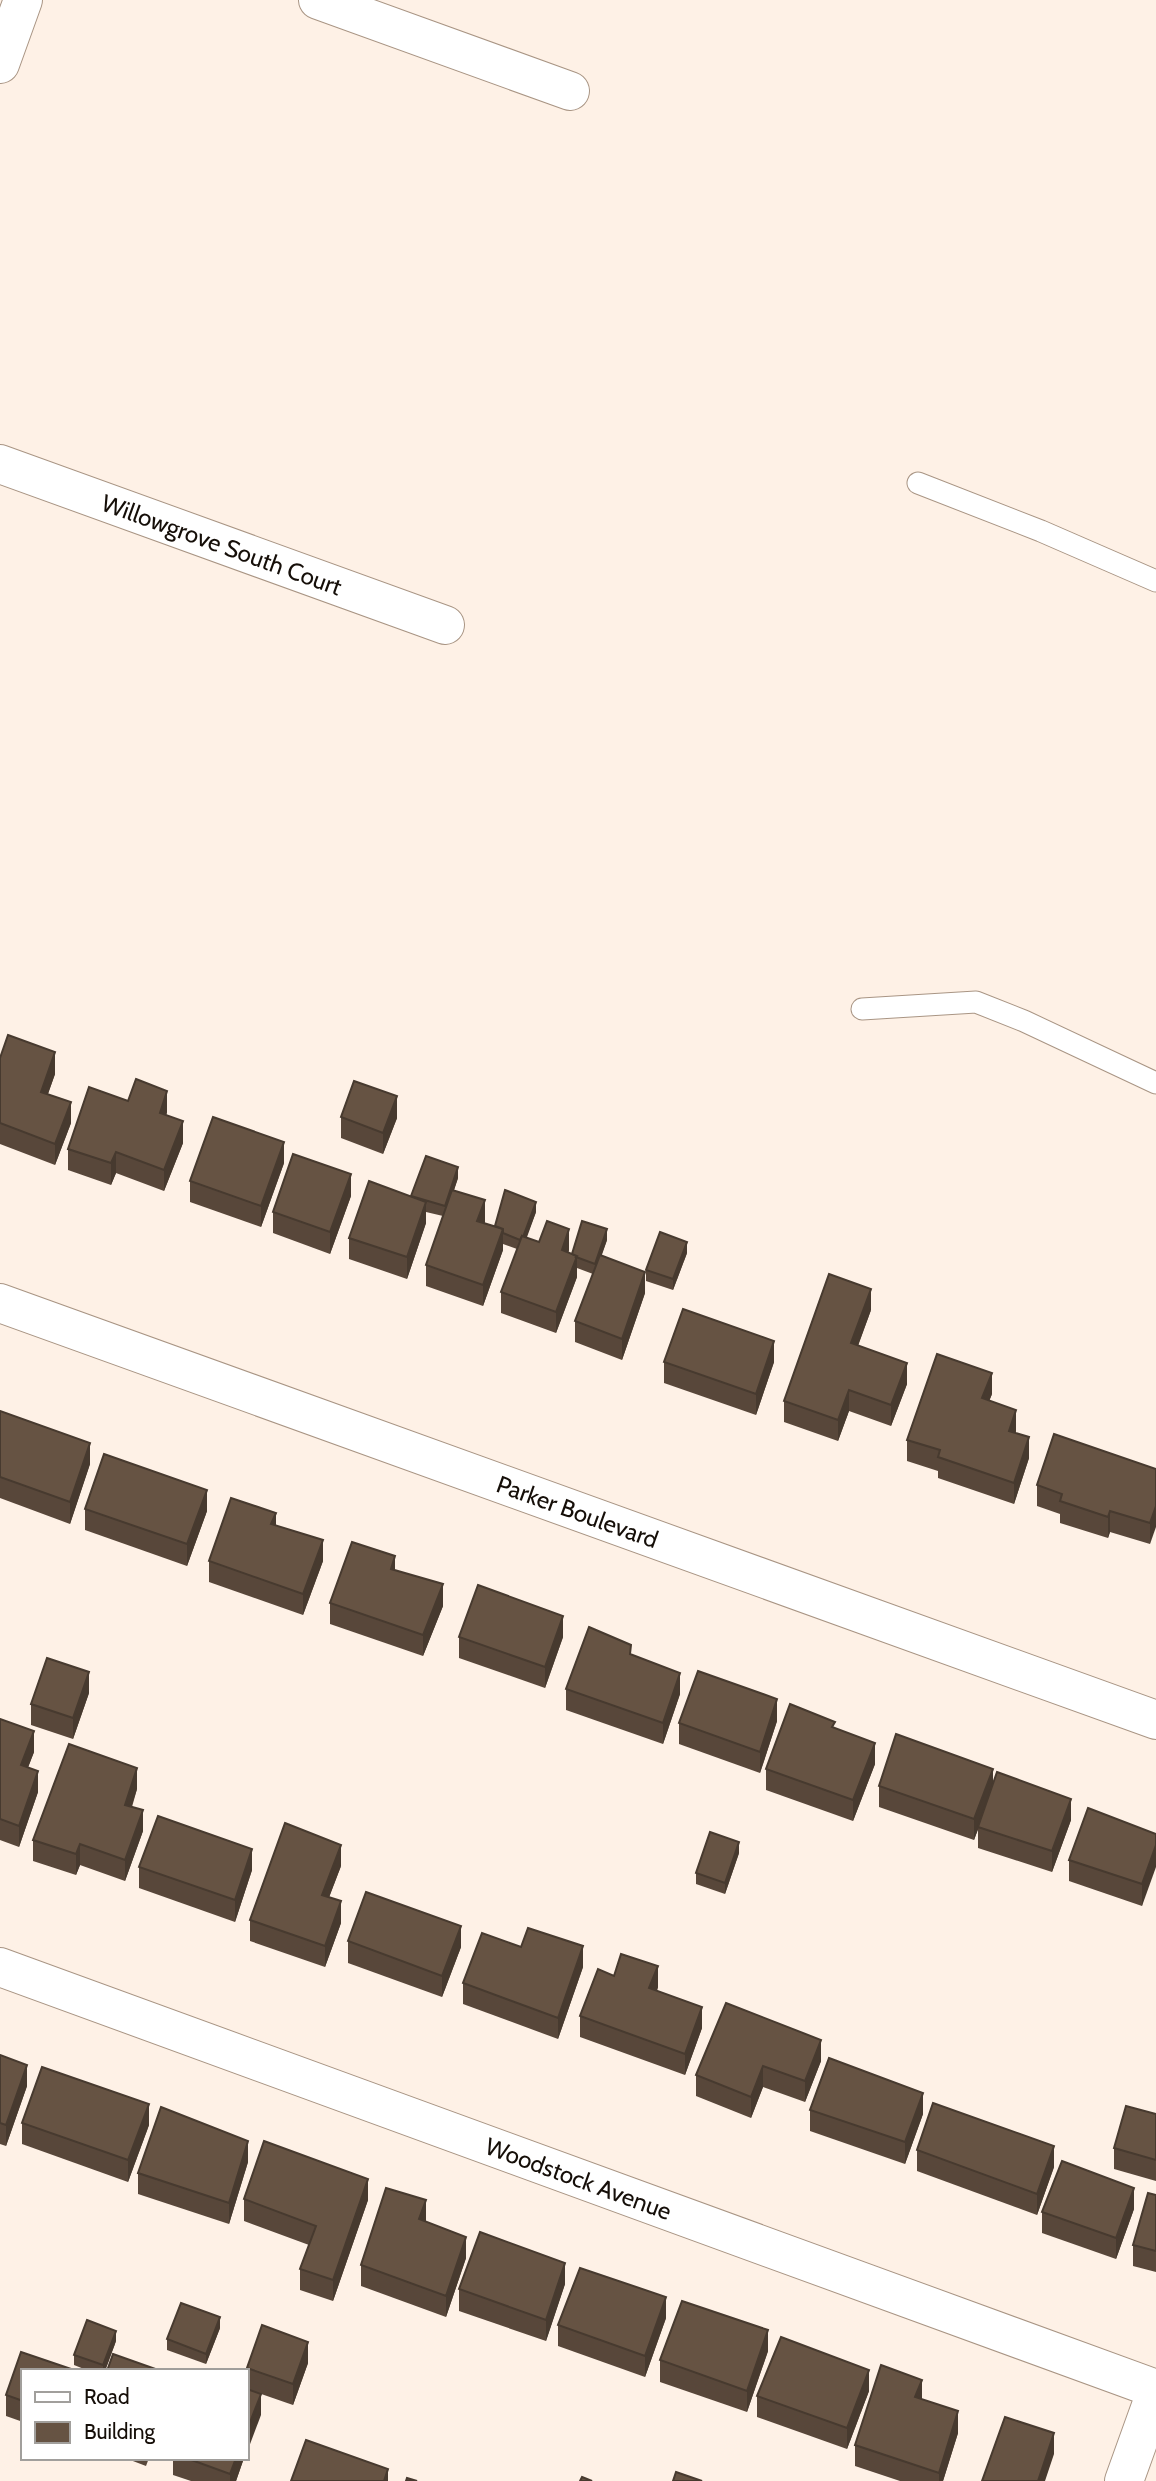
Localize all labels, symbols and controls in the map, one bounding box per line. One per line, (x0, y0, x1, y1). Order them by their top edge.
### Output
street label: Willowgrove South Court (98, 488, 346, 601)
street label: Parker Boulevard (493, 1469, 662, 1554)
street label: Woodstock Avenue (482, 2131, 676, 2225)
legend (21, 2369, 248, 2460)
text: Road (84, 2384, 130, 2409)
text: Building (84, 2419, 156, 2444)

